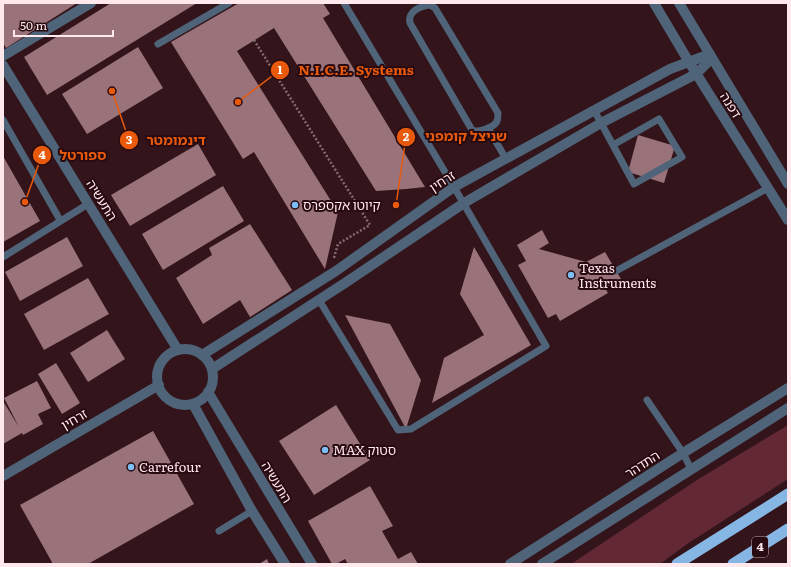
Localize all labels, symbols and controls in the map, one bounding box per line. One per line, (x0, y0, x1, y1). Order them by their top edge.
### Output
scale bar (14, 12, 113, 38)
text: 50 m (20, 16, 47, 34)
callout: N.I.C.E. Systems (270, 57, 422, 83)
text: N.I.C.E. Systems (298, 59, 414, 79)
text: 1 (278, 60, 283, 78)
street label: דפנה (716, 88, 747, 121)
callout: שניצל קומפני (396, 124, 515, 150)
text: שניצל קומפני (425, 125, 507, 145)
callout: דינמומטר (119, 127, 214, 153)
text: 2 (403, 127, 410, 145)
text: דינמומטר (146, 129, 206, 149)
text: 3 (126, 130, 133, 148)
callout: ספורטל (32, 142, 115, 168)
text: ספורטל (60, 144, 107, 164)
text: 4 (38, 145, 46, 163)
street label: זרחין (425, 165, 459, 196)
street label: התעשיה (82, 175, 123, 224)
place label: קיוטו אקספרס (303, 195, 381, 214)
marker: קיוטו אקספרס (290, 200, 300, 210)
place label: Texas Instruments (579, 258, 656, 292)
marker: Texas Instruments (566, 270, 576, 280)
street label: זרחין (57, 403, 91, 434)
place label: MAX סטוק (333, 440, 396, 459)
marker: MAX סטוק (320, 445, 330, 455)
street label: התדהר (621, 445, 663, 482)
place label: Carrefour (139, 457, 201, 476)
street label: התעשיה (258, 457, 297, 506)
marker: Carrefour (126, 462, 136, 472)
road number: 4 (752, 537, 768, 557)

